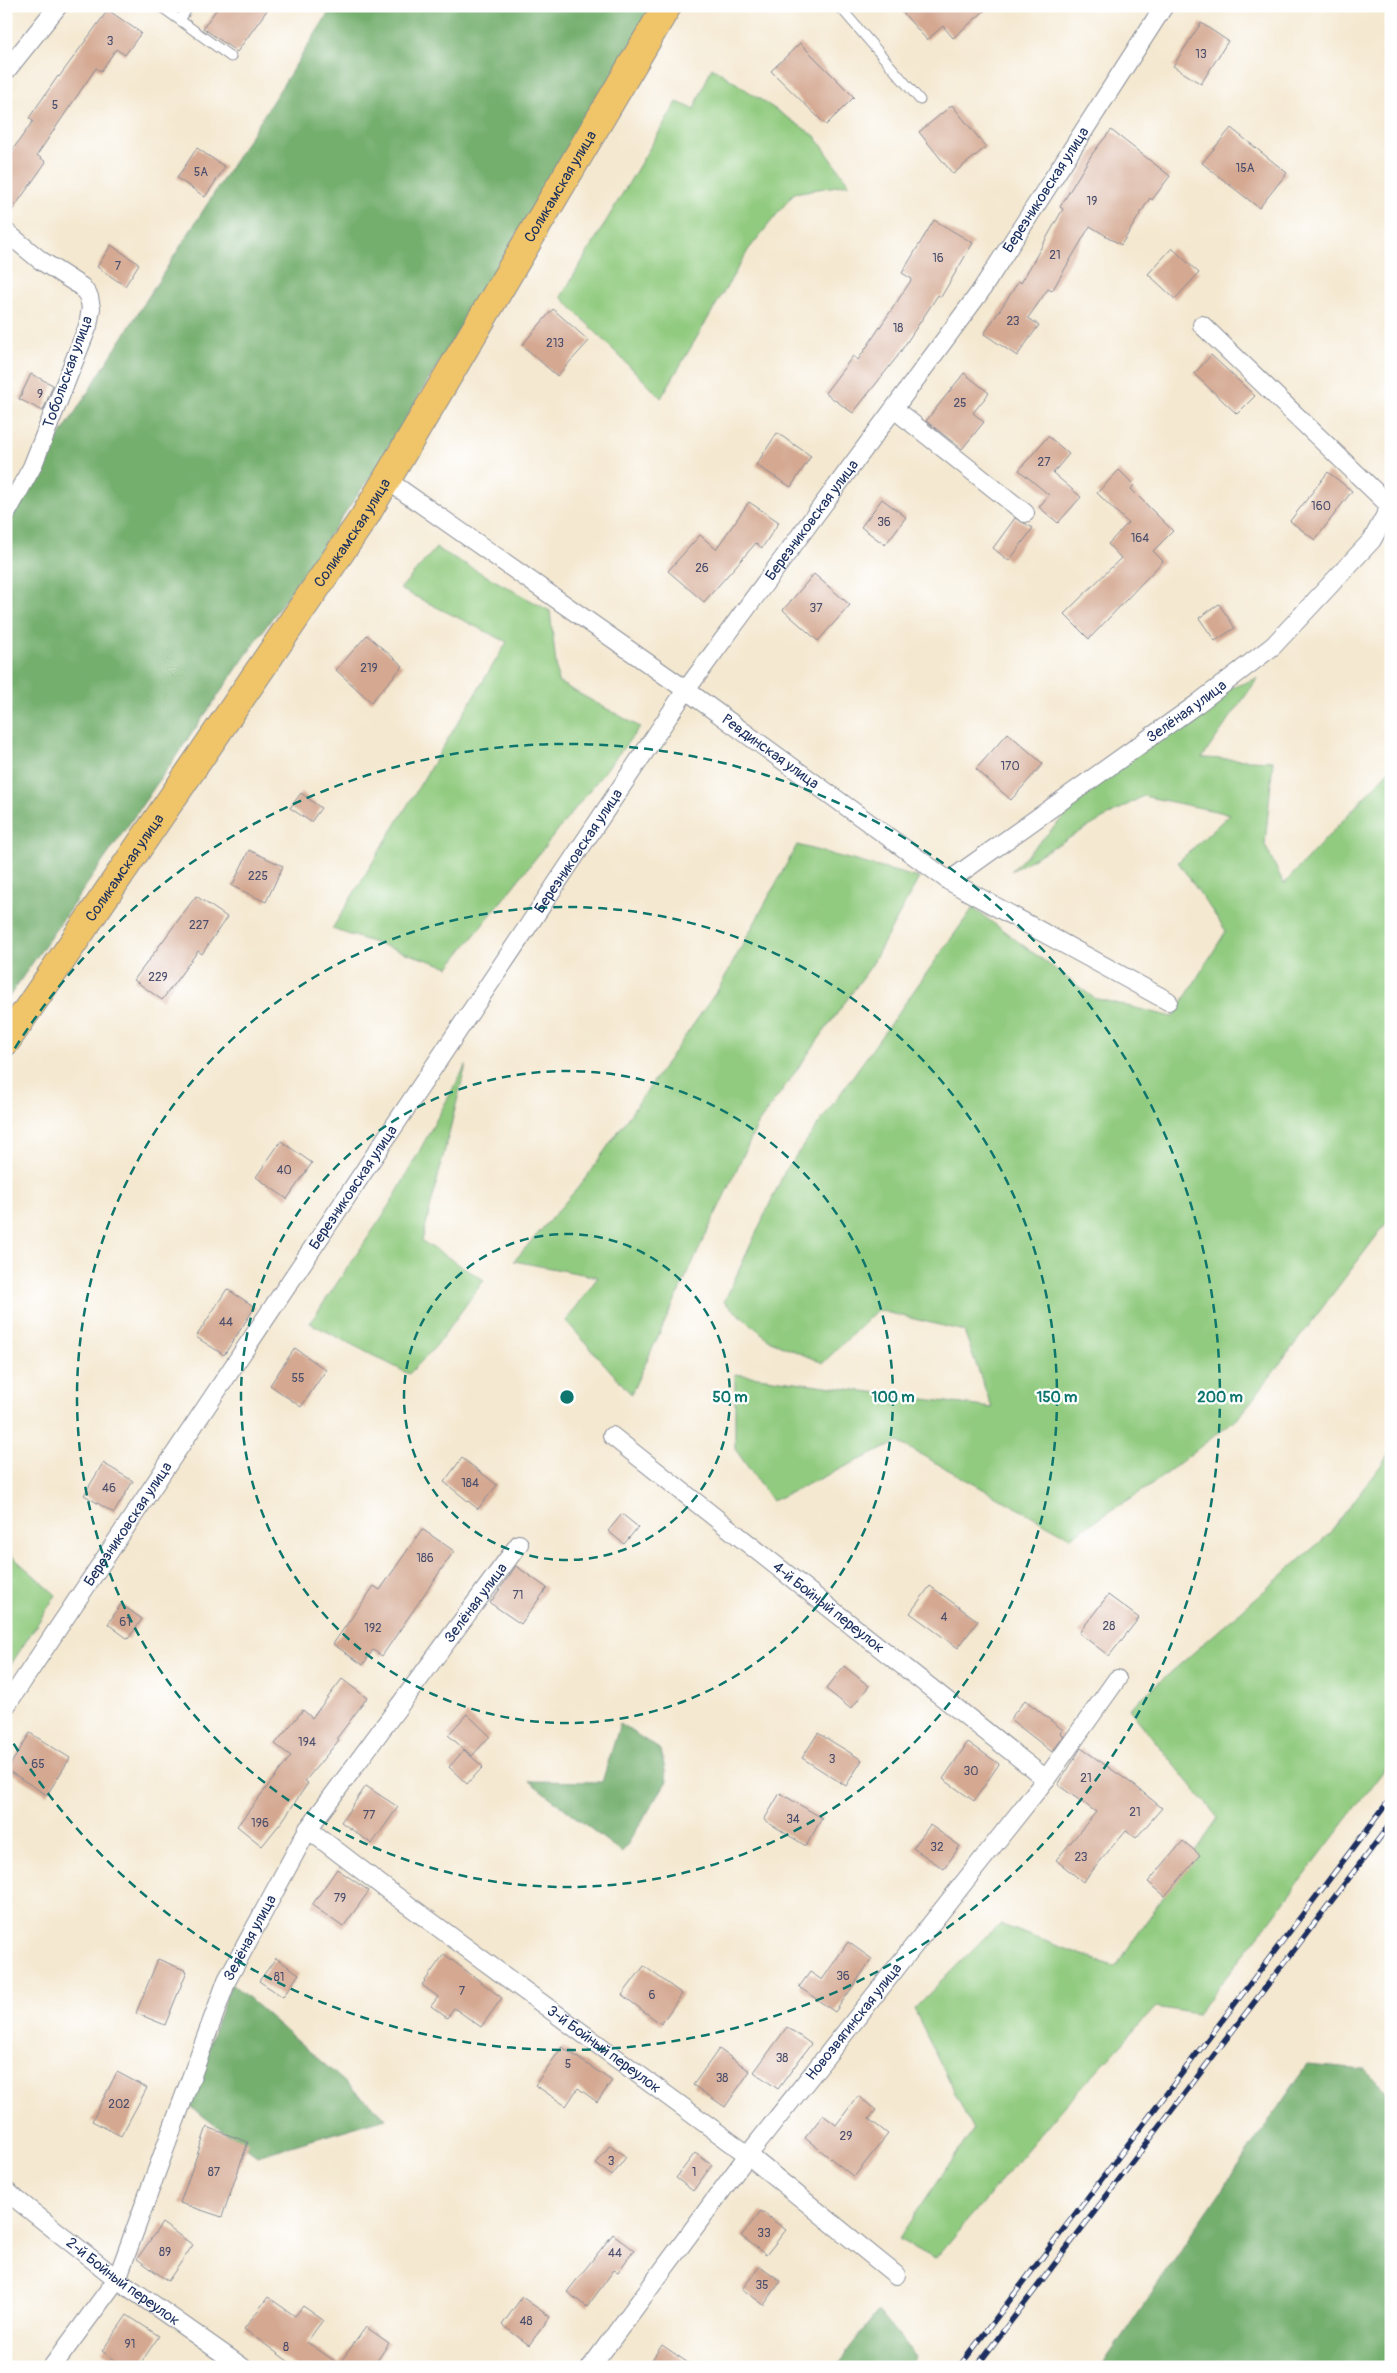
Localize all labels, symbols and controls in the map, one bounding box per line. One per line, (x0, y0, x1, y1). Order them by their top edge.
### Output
house number: 3 (107, 34, 114, 49)
house number: 13 (1195, 47, 1207, 62)
house number: 5 (52, 98, 58, 113)
street label: Березниковская улица (998, 123, 1093, 256)
street label: Соликамская улица (520, 127, 601, 246)
house number: 15А (1236, 161, 1255, 176)
house number: 5А (194, 165, 208, 180)
house number: 19 (1087, 194, 1097, 209)
house number: 21 (1049, 248, 1061, 263)
house number: 16 (932, 251, 944, 266)
house number: 7 (115, 259, 122, 274)
street label: Тобольская улица (39, 313, 97, 431)
house number: 23 (1006, 314, 1020, 329)
house number: 18 (893, 321, 903, 336)
house number: 213 (546, 336, 564, 351)
house number: 9 (37, 387, 43, 402)
house number: 25 (953, 396, 967, 411)
house number: 27 (1037, 455, 1051, 470)
street label: Березниковская улица (761, 456, 863, 584)
street label: Соликамская улица (310, 475, 395, 591)
house number: 160 (1311, 499, 1331, 514)
house number: 36 (877, 515, 891, 530)
house number: 164 (1131, 531, 1149, 546)
house number: 26 (695, 561, 709, 576)
house number: 37 (809, 601, 823, 616)
house number: 219 (360, 661, 378, 676)
street label: Зелёная улица (1143, 675, 1230, 747)
street label: Ревдинская улица (718, 710, 823, 793)
house number: 170 (1000, 759, 1020, 774)
street label: Березниковская улица (530, 785, 627, 917)
street label: Соликамская улица (81, 810, 168, 925)
house number: 225 (248, 869, 268, 884)
house number: 227 (189, 918, 210, 933)
house number: 229 (148, 970, 168, 985)
street label: Березниковская улица (305, 1122, 401, 1253)
house number: 40 (276, 1163, 292, 1178)
house number: 44 (219, 1315, 233, 1330)
house number: 55 (291, 1371, 305, 1386)
centre of rings (558, 1388, 576, 1406)
text: 50 m (713, 1388, 747, 1407)
text: 100 m (872, 1388, 914, 1407)
text: 150 m (1037, 1388, 1077, 1407)
text: 200 m (1197, 1388, 1243, 1407)
street label: Березниковская улица (79, 1458, 176, 1590)
house number: 184 (461, 1476, 479, 1491)
house number: 46 (102, 1481, 116, 1496)
house number: 186 (416, 1551, 434, 1566)
street label: 4-й Бойный переулок (769, 1557, 888, 1657)
street label: Зелёная улица (440, 1559, 511, 1646)
house number: 71 (512, 1588, 524, 1603)
house number: 4 (941, 1610, 948, 1625)
house number: 61 (119, 1615, 131, 1630)
house number: 28 (1103, 1619, 1115, 1634)
house number: 192 (364, 1621, 382, 1636)
house number: 194 (298, 1735, 316, 1750)
house number: 3 (829, 1752, 836, 1767)
house number: 65 (31, 1757, 45, 1772)
house number: 30 (964, 1764, 978, 1779)
house number: 21 (1080, 1771, 1092, 1786)
house number: 21 (1129, 1805, 1141, 1820)
house number: 77 (363, 1808, 376, 1823)
house number: 34 (786, 1812, 800, 1827)
house number: 196 (251, 1816, 269, 1831)
house number: 32 (930, 1840, 944, 1855)
house number: 23 (1074, 1850, 1088, 1865)
house number: 79 (334, 1891, 346, 1906)
street label: Зелёная улица (219, 1892, 280, 1984)
street label: Новозвягинская улица (802, 1959, 906, 2084)
house number: 36 (836, 1969, 850, 1984)
house number: 81 (274, 1970, 284, 1985)
house number: 7 (459, 1984, 466, 1999)
house number: 6 (649, 1988, 656, 2003)
street label: 3-й Бойный переулок (543, 2001, 665, 2097)
house number: 38 (776, 2051, 788, 2066)
house number: 5 (565, 2057, 571, 2072)
house number: 38 (716, 2071, 728, 2086)
house number: 202 (108, 2097, 130, 2112)
house number: 29 (840, 2129, 852, 2144)
house number: 3 (608, 2154, 615, 2169)
house number: 87 (208, 2165, 221, 2180)
house number: 1 (692, 2165, 696, 2180)
house number: 33 (757, 2226, 771, 2241)
street label: 2-й Бойный переулок (62, 2233, 184, 2330)
house number: 89 (159, 2245, 171, 2260)
house number: 44 (608, 2246, 622, 2261)
house number: 35 (755, 2278, 769, 2293)
house number: 48 (519, 2314, 533, 2329)
house number: 91 (125, 2337, 135, 2352)
house number: 8 (283, 2340, 289, 2355)

